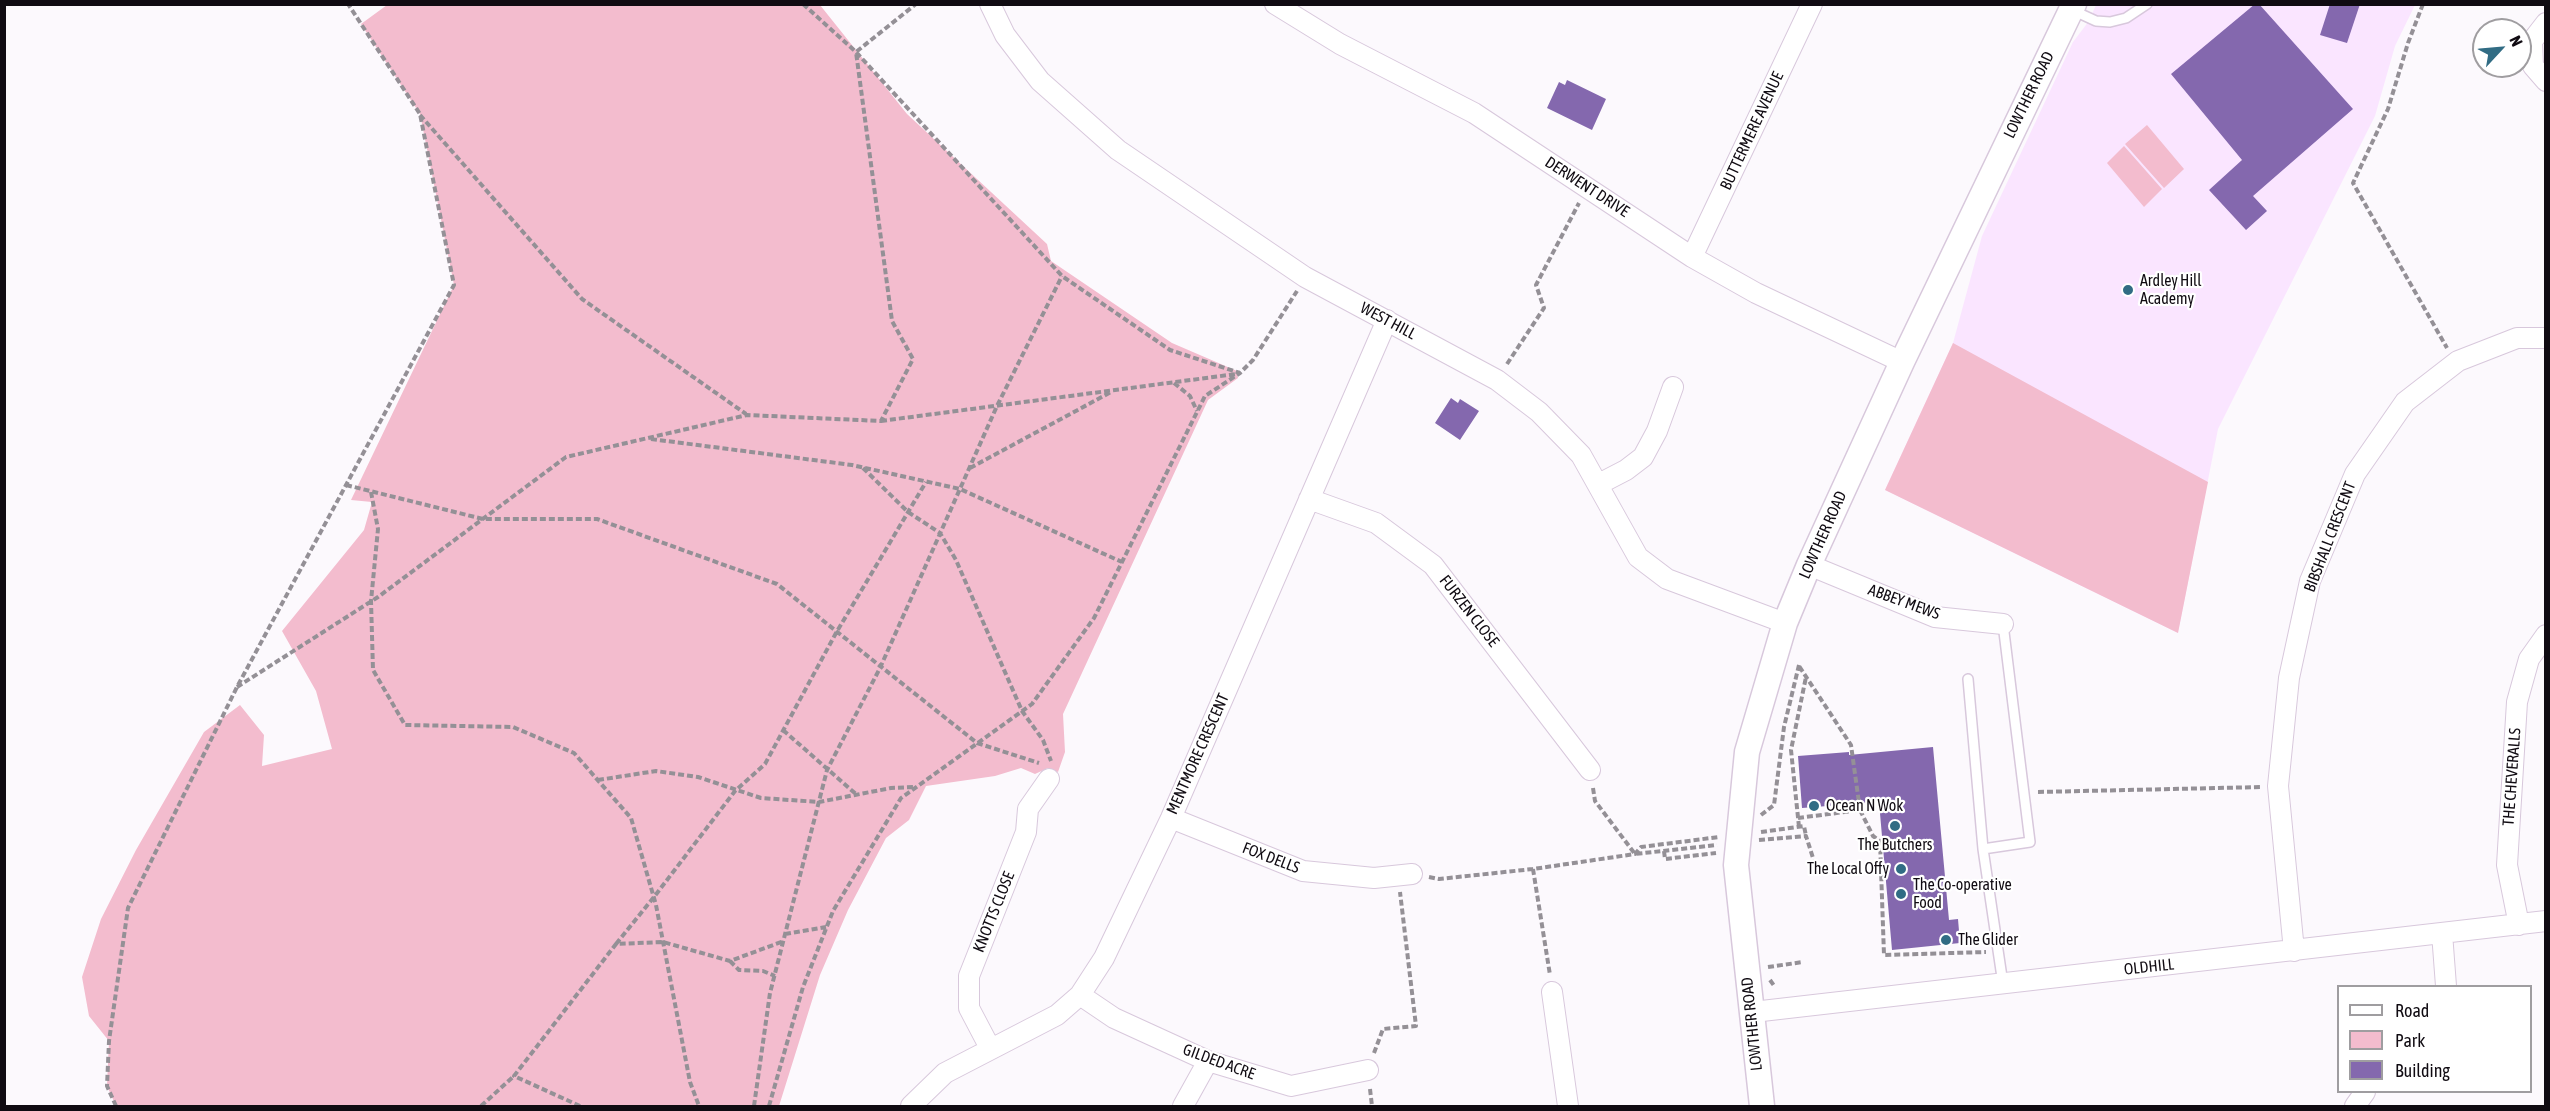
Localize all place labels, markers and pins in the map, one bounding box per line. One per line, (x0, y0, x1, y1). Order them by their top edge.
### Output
place label: Ardley Hill Academy (2140, 271, 2202, 309)
marker: Ardley Hill Academy (2121, 283, 2135, 297)
place label: Ocean N Wok (1826, 796, 1903, 816)
marker: Ocean N Wok (1807, 799, 1821, 813)
marker: The Butchers (1888, 819, 1902, 833)
place label: The Butchers (1858, 835, 1932, 855)
place label: The Local Offy (1807, 859, 1889, 879)
marker: The Local Offy (1894, 862, 1908, 876)
place label: The Co-operative Food (1913, 875, 2012, 913)
marker: The Co-operative Food (1894, 887, 1908, 901)
place label: The Glider (1958, 930, 2018, 950)
marker: The Glider (1939, 933, 1953, 947)

